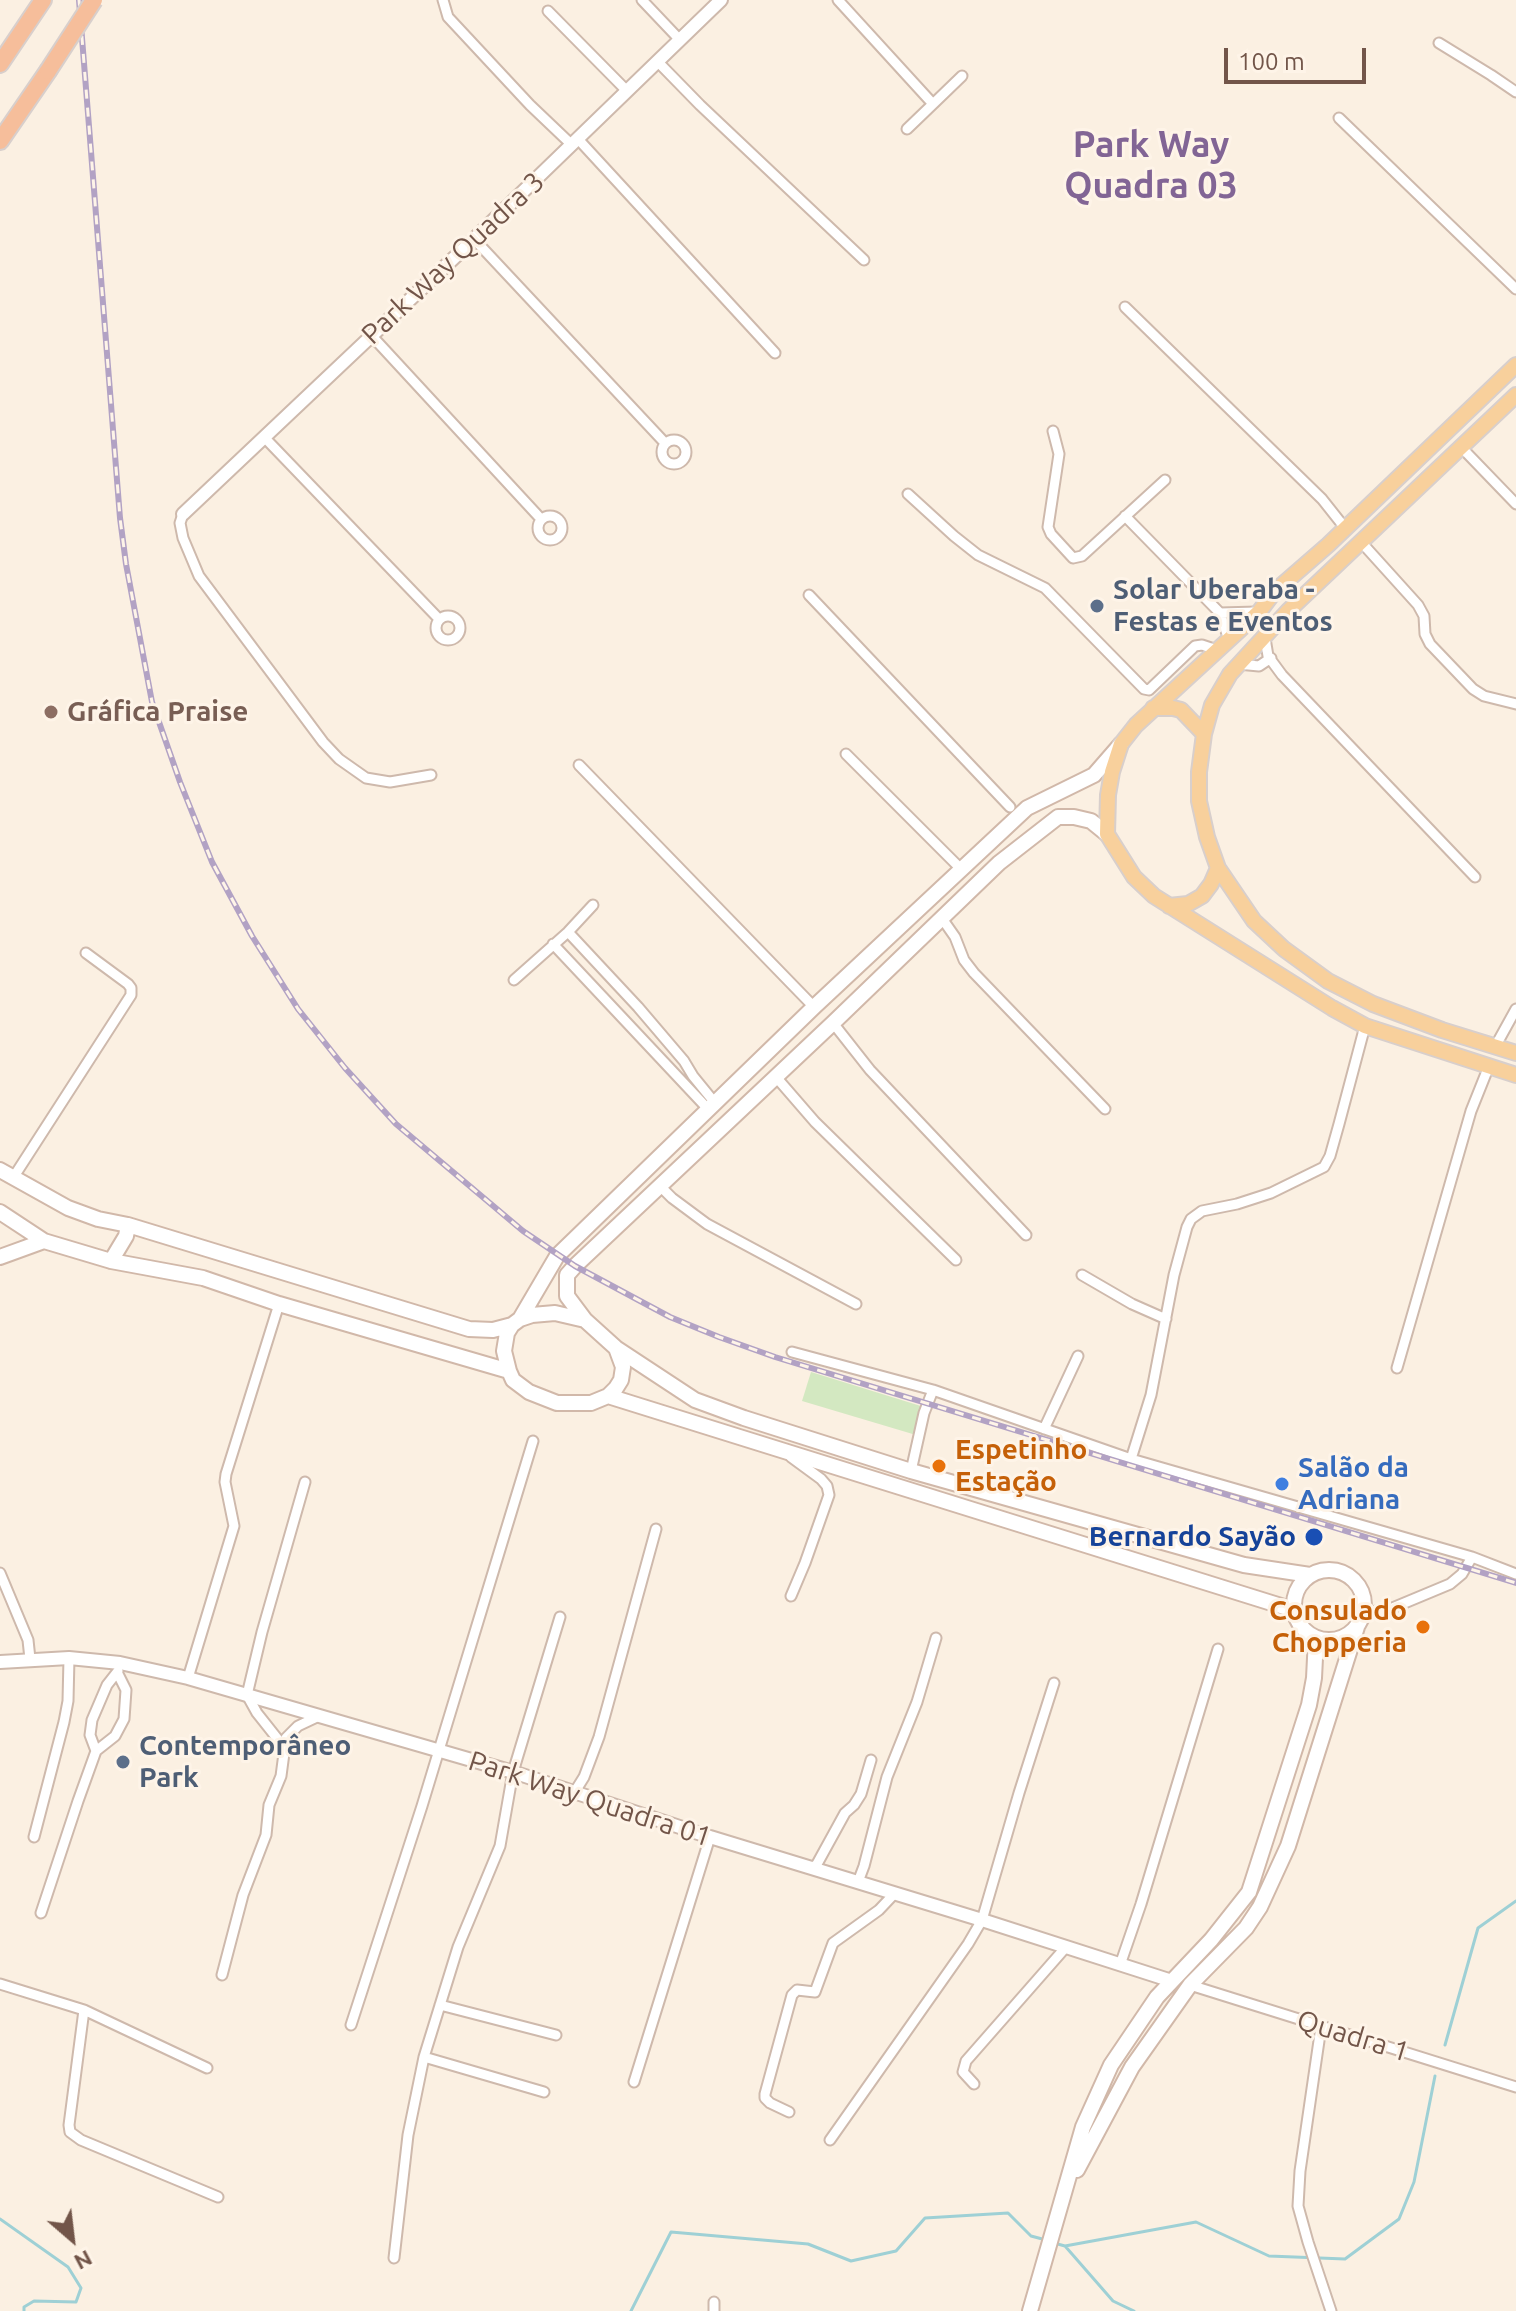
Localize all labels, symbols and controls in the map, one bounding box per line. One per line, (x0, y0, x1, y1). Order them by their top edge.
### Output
scale bar (1228, 32, 1370, 82)
text: 100 m (1238, 48, 1305, 75)
district label: Park Way Quadra 03 (1064, 123, 1238, 208)
street label: Park Way Quadra 3 (355, 165, 551, 351)
place label: Solar Uberaba - Festas e Eventos (1113, 573, 1333, 639)
marker: Solar Uberaba - Festas e Eventos (1088, 597, 1106, 615)
place label: Gráfica Praise (67, 695, 248, 729)
marker: Gráfica Praise (42, 703, 60, 721)
place label: Espetinho Estação (955, 1433, 1087, 1499)
place label: Salão da Adriana (1298, 1451, 1409, 1517)
marker: Espetinho Estação (930, 1457, 948, 1475)
marker: Salão da Adriana (1273, 1475, 1291, 1493)
place label: Bernardo Sayão (1089, 1520, 1296, 1554)
marker: Bernardo Sayão (1303, 1526, 1325, 1548)
place label: Consulado Chopperia (1269, 1594, 1407, 1660)
marker: Consulado Chopperia (1414, 1618, 1432, 1636)
place label: Contemporâneo Park (139, 1729, 351, 1795)
street label: Park Way Quadra 01 (464, 1744, 716, 1854)
marker: Contemporâneo Park (114, 1753, 132, 1771)
street label: Quadra 1 (1293, 2003, 1413, 2069)
north arrow (32, 2199, 112, 2279)
text: N (70, 2246, 97, 2276)

